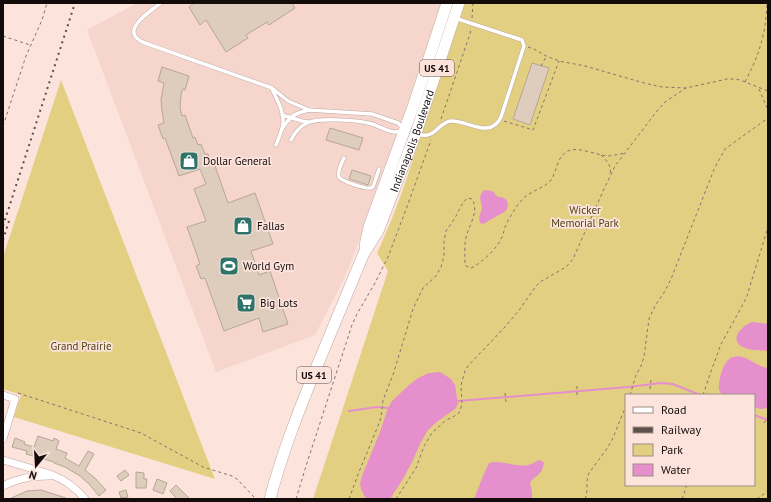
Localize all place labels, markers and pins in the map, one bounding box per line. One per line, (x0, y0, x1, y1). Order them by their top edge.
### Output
shop icon: Dollar General (178, 150, 200, 172)
place label: Dollar General (203, 154, 272, 168)
shop icon: Fallas (232, 215, 254, 237)
place label: Fallas (257, 219, 285, 233)
sports icon: World Gym (218, 255, 240, 277)
place label: World Gym (243, 259, 294, 273)
supermarket icon: Big Lots (235, 292, 257, 314)
place label: Big Lots (260, 296, 298, 310)

